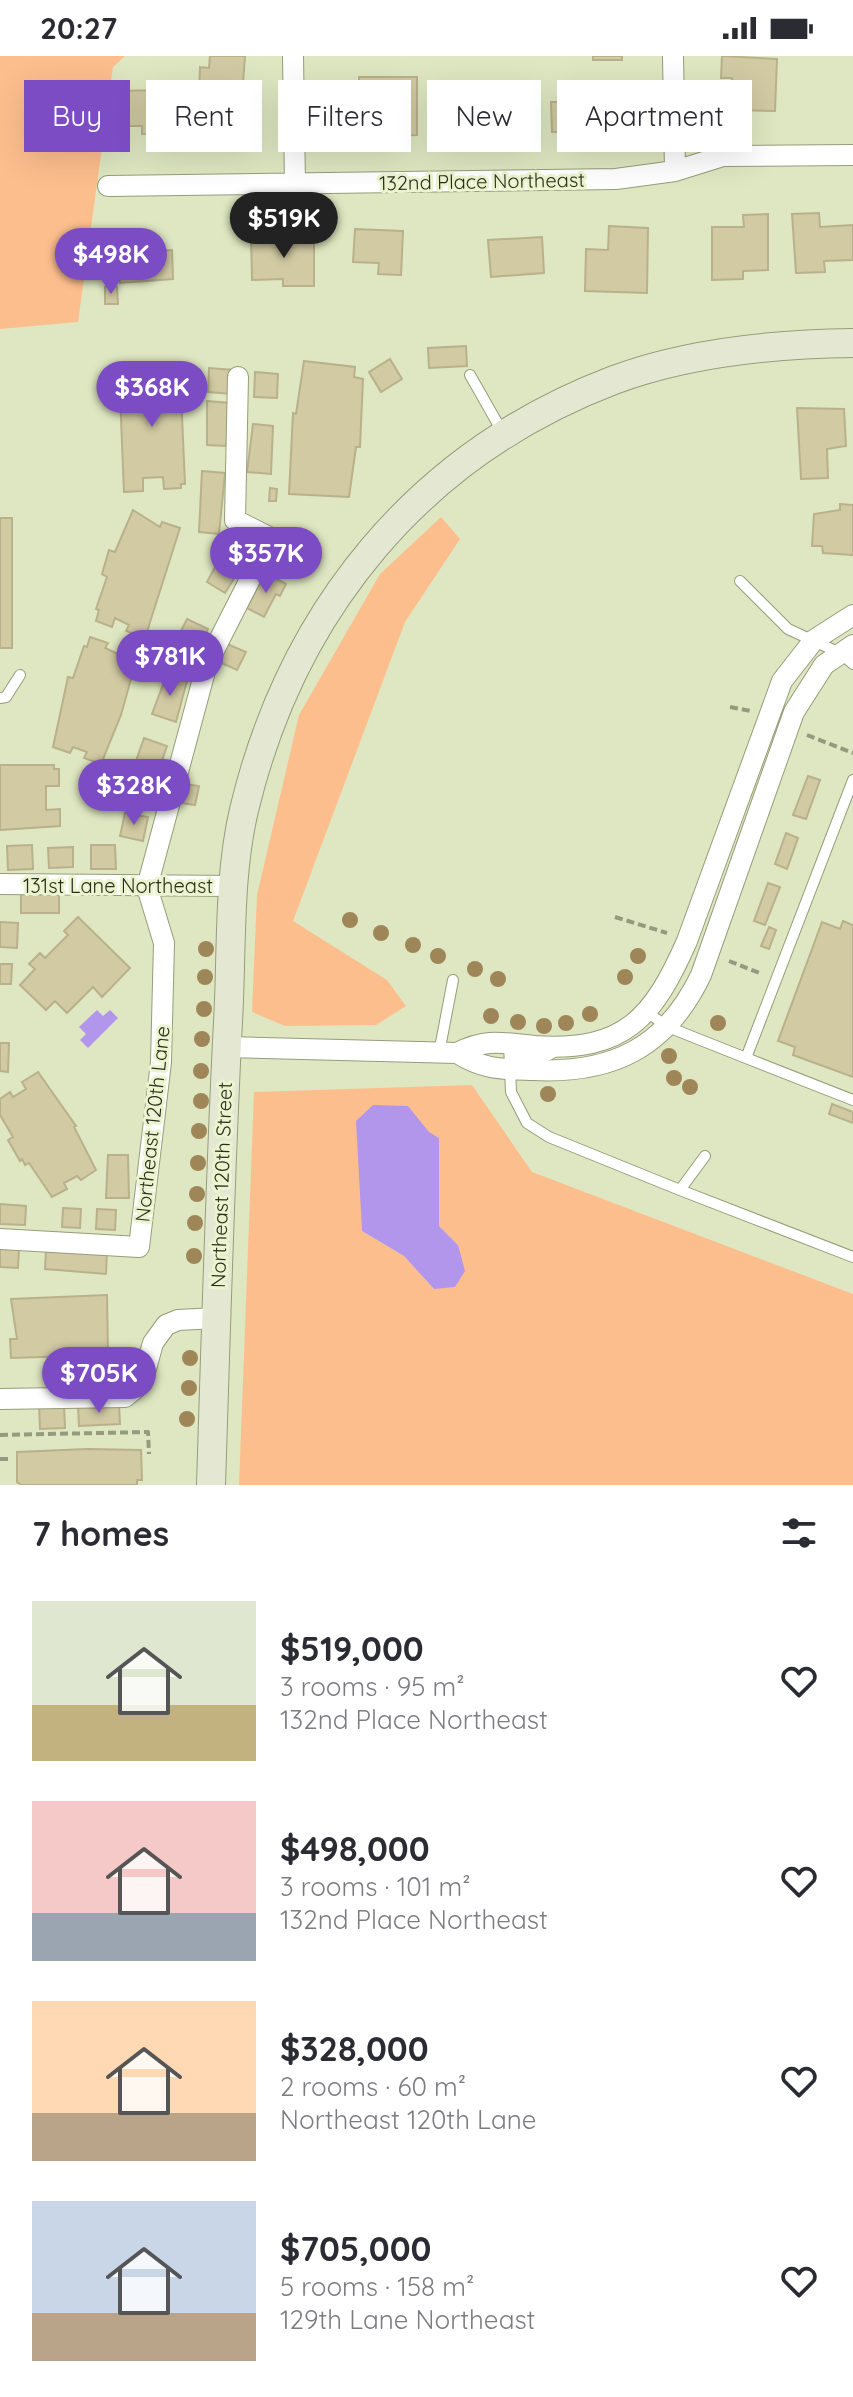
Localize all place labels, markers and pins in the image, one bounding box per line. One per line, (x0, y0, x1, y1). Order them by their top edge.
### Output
pin: $519K (228, 192, 340, 260)
pin: $498K (55, 228, 167, 296)
pin: $368K (96, 361, 208, 429)
pin: $357K (210, 527, 322, 595)
pin: $781K (114, 630, 226, 698)
pin: $328K (78, 759, 190, 827)
pin: $705K (43, 1347, 155, 1415)

